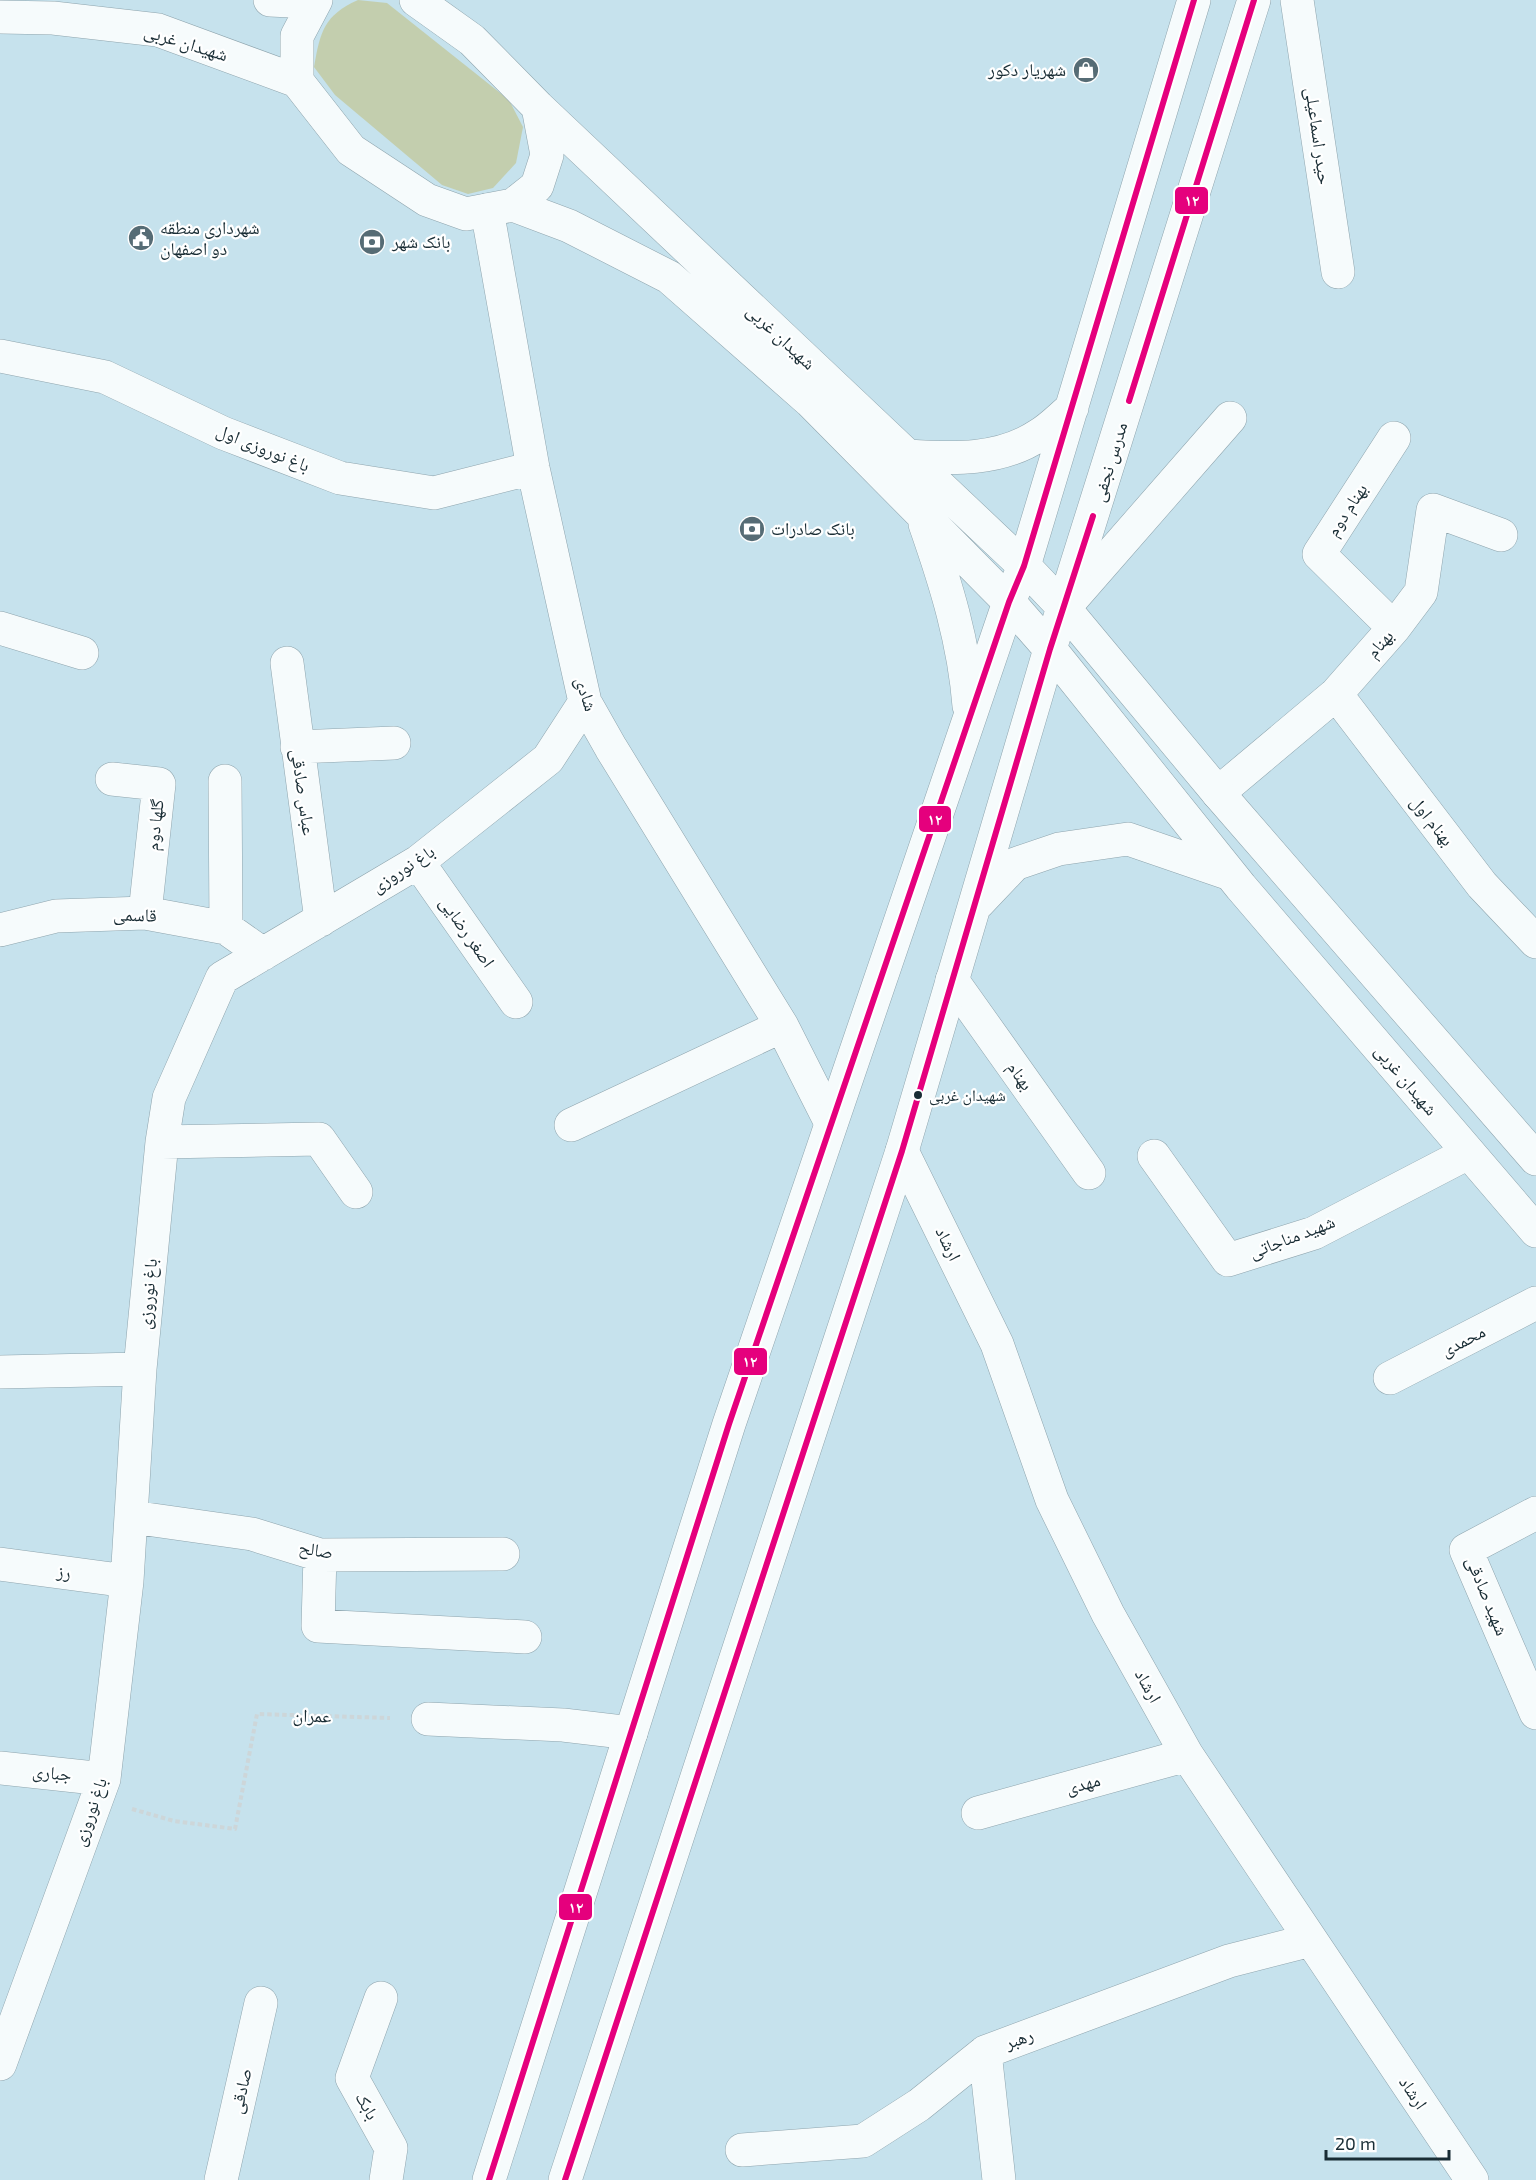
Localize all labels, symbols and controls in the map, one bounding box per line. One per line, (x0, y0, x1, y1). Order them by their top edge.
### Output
street label: شهیدان غربی (142, 19, 231, 66)
shop icon: شهریار دکور (1071, 55, 1101, 85)
place label: شهریار دکور (987, 58, 1066, 80)
street label: حیدر اسماعیلی (1300, 86, 1337, 186)
line badge: ۱۲ (1174, 186, 1209, 215)
text: ۱۲ (1184, 190, 1200, 209)
place label: شهرداری منطقه دو اصفهان (160, 216, 260, 260)
public building icon: شهرداری منطقه دو اصفهان (126, 223, 156, 253)
bank icon: بانک شهر (357, 227, 387, 257)
place label: بانک شهر (391, 230, 450, 253)
street label: شهیدان غربی (742, 299, 821, 374)
street label: باغ نوروزی اول (213, 418, 313, 477)
street label: مدرس نجفی (1087, 419, 1133, 505)
street label: بهنام دوم (1321, 479, 1373, 541)
bank icon: بانک صادرات (737, 514, 767, 544)
place label: بانک صادرات (771, 517, 855, 540)
street label: بهنام (1361, 625, 1399, 663)
street label: شادی (570, 674, 603, 714)
street label: عباس صادقی (286, 747, 321, 837)
street label: بهنام اول (1405, 791, 1459, 851)
street label: گلها دوم (140, 797, 170, 852)
line badge: ۱۲ (918, 805, 952, 833)
text: ۱۲ (927, 809, 943, 828)
street label: باغ نوروزی (367, 840, 439, 898)
street label: اصغر رضایی (435, 892, 500, 972)
street label: قاسمی (113, 902, 157, 927)
street label: شهیدان غربی (1370, 1039, 1443, 1120)
street label: بهنام (1001, 1057, 1039, 1095)
place label: شهیدان غربی (929, 1085, 1006, 1106)
marker: شهیدان غربی (912, 1089, 924, 1101)
street label: شهید مناجاتی (1246, 1210, 1338, 1263)
street label: ارشاد (931, 1223, 966, 1264)
street label: باغ نوروزی (133, 1257, 162, 1330)
street label: محمدی (1436, 1320, 1489, 1362)
line badge: ۱۲ (733, 1347, 768, 1376)
text: ۱۲ (742, 1351, 758, 1370)
street label: صالح (297, 1535, 335, 1565)
street label: شهید صادقی (1461, 1553, 1514, 1639)
street label: رز (55, 1559, 73, 1583)
street label: ارشاد (1131, 1665, 1167, 1706)
street label: عمران (292, 1703, 332, 1728)
street label: جباری (31, 1759, 73, 1786)
street label: مهدی (1063, 1768, 1103, 1799)
street label: باغ نوروزی (67, 1774, 112, 1849)
line badge: ۱۲ (558, 1893, 593, 1921)
text: ۱۲ (568, 1897, 584, 1916)
street label: رهبر (1001, 2023, 1036, 2054)
street label: صادقی (224, 2066, 257, 2116)
street label: ارشاد (1395, 2072, 1433, 2113)
street label: بابک (351, 2088, 384, 2124)
scale bar (1326, 2123, 1449, 2161)
text: 20 m (1335, 2132, 1376, 2154)

